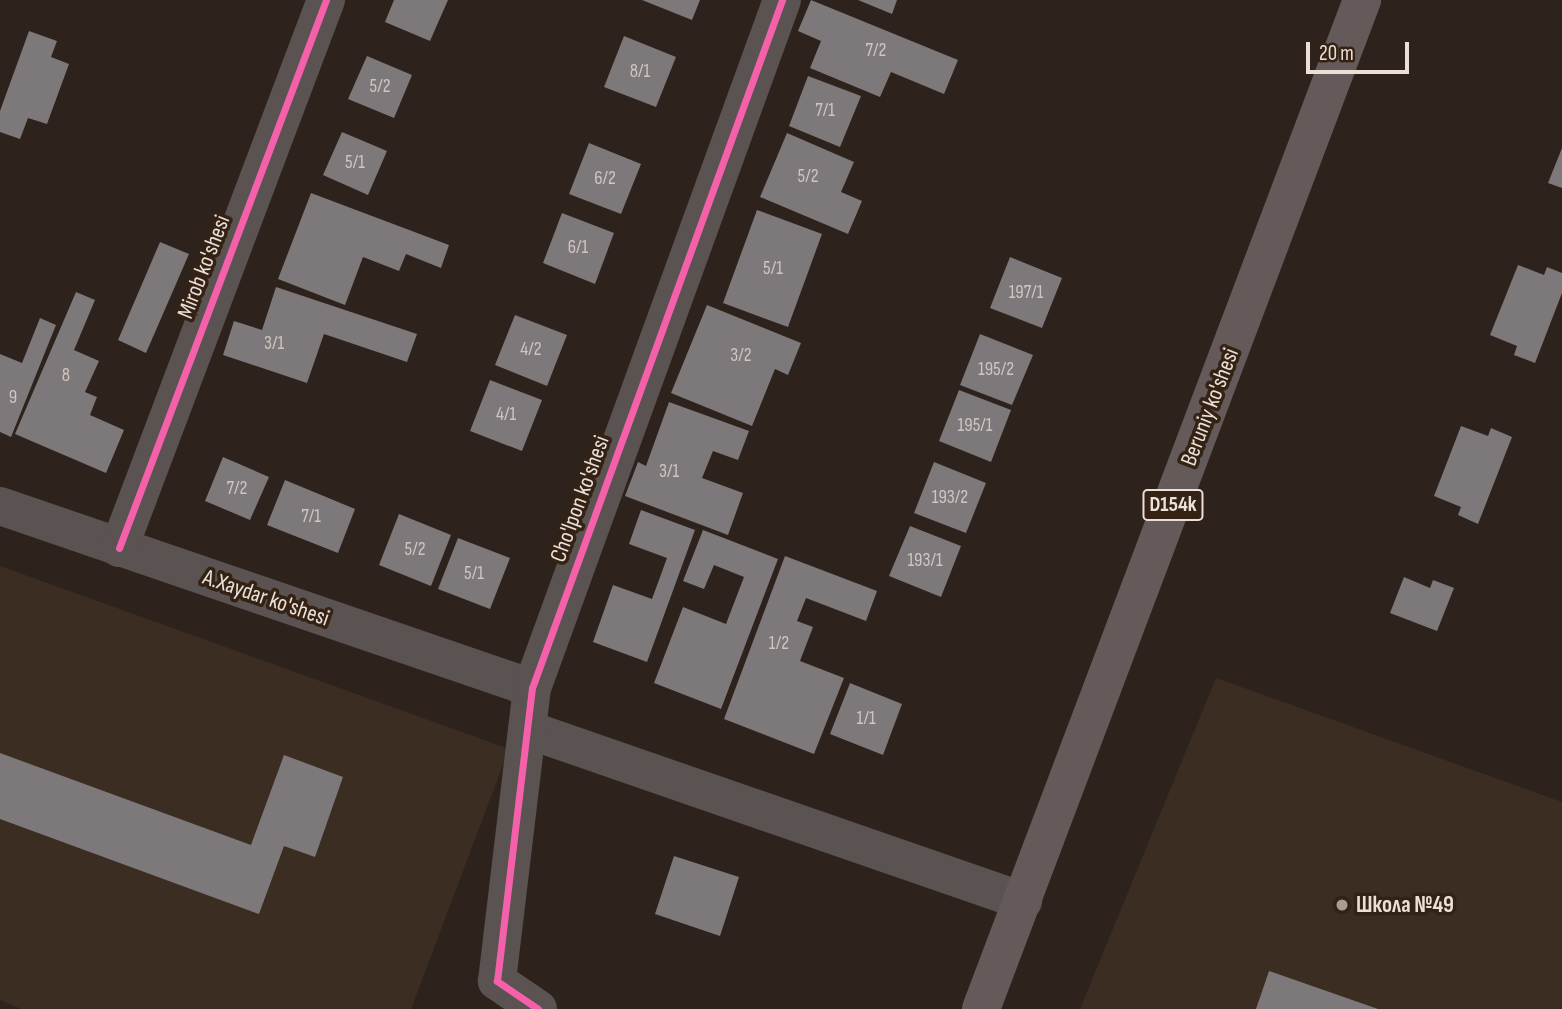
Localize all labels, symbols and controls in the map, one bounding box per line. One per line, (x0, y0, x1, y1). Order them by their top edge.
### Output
scale bar (1310, 28, 1413, 72)
house number: 7/2 (866, 40, 886, 62)
text: 20 m (1319, 41, 1354, 66)
house number: 8/1 (630, 61, 650, 83)
house number: 5/2 (370, 76, 390, 98)
house number: 7/1 (815, 100, 835, 122)
house number: 5/1 (345, 152, 365, 174)
house number: 5/2 (798, 166, 818, 188)
house number: 6/2 (594, 168, 616, 190)
street label: Mirob ko'shesi (172, 211, 236, 323)
house number: 6/1 (568, 237, 588, 259)
house number: 5/1 (763, 258, 783, 280)
house number: 197/1 (1009, 282, 1043, 304)
house number: 3/1 (264, 333, 284, 355)
house number: 4/2 (520, 339, 542, 361)
street label: Beruniy ko'shesi (1175, 344, 1245, 470)
house number: 3/2 (730, 345, 752, 367)
house number: 195/2 (978, 359, 1014, 381)
house number: 8 (62, 365, 70, 387)
house number: 9 (9, 387, 17, 409)
house number: 4/1 (496, 404, 516, 426)
house number: 195/1 (958, 415, 992, 437)
street label: Cho'lpon ko'shesi (544, 432, 616, 566)
house number: 3/1 (659, 461, 679, 483)
house number: 7/2 (227, 478, 247, 500)
house number: 193/2 (932, 487, 968, 509)
road number: D154k (1142, 488, 1204, 522)
house number: 7/1 (301, 506, 321, 528)
house number: 5/2 (405, 539, 425, 561)
house number: 193/1 (907, 550, 943, 572)
house number: 5/1 (464, 563, 484, 585)
street label: A.Xaydar ko'shesi (199, 564, 333, 632)
house number: 1/2 (769, 633, 789, 655)
house number: 1/1 (856, 708, 876, 730)
place label: Школа №49 (1356, 891, 1454, 919)
marker: Школа №49 (1334, 897, 1350, 913)

